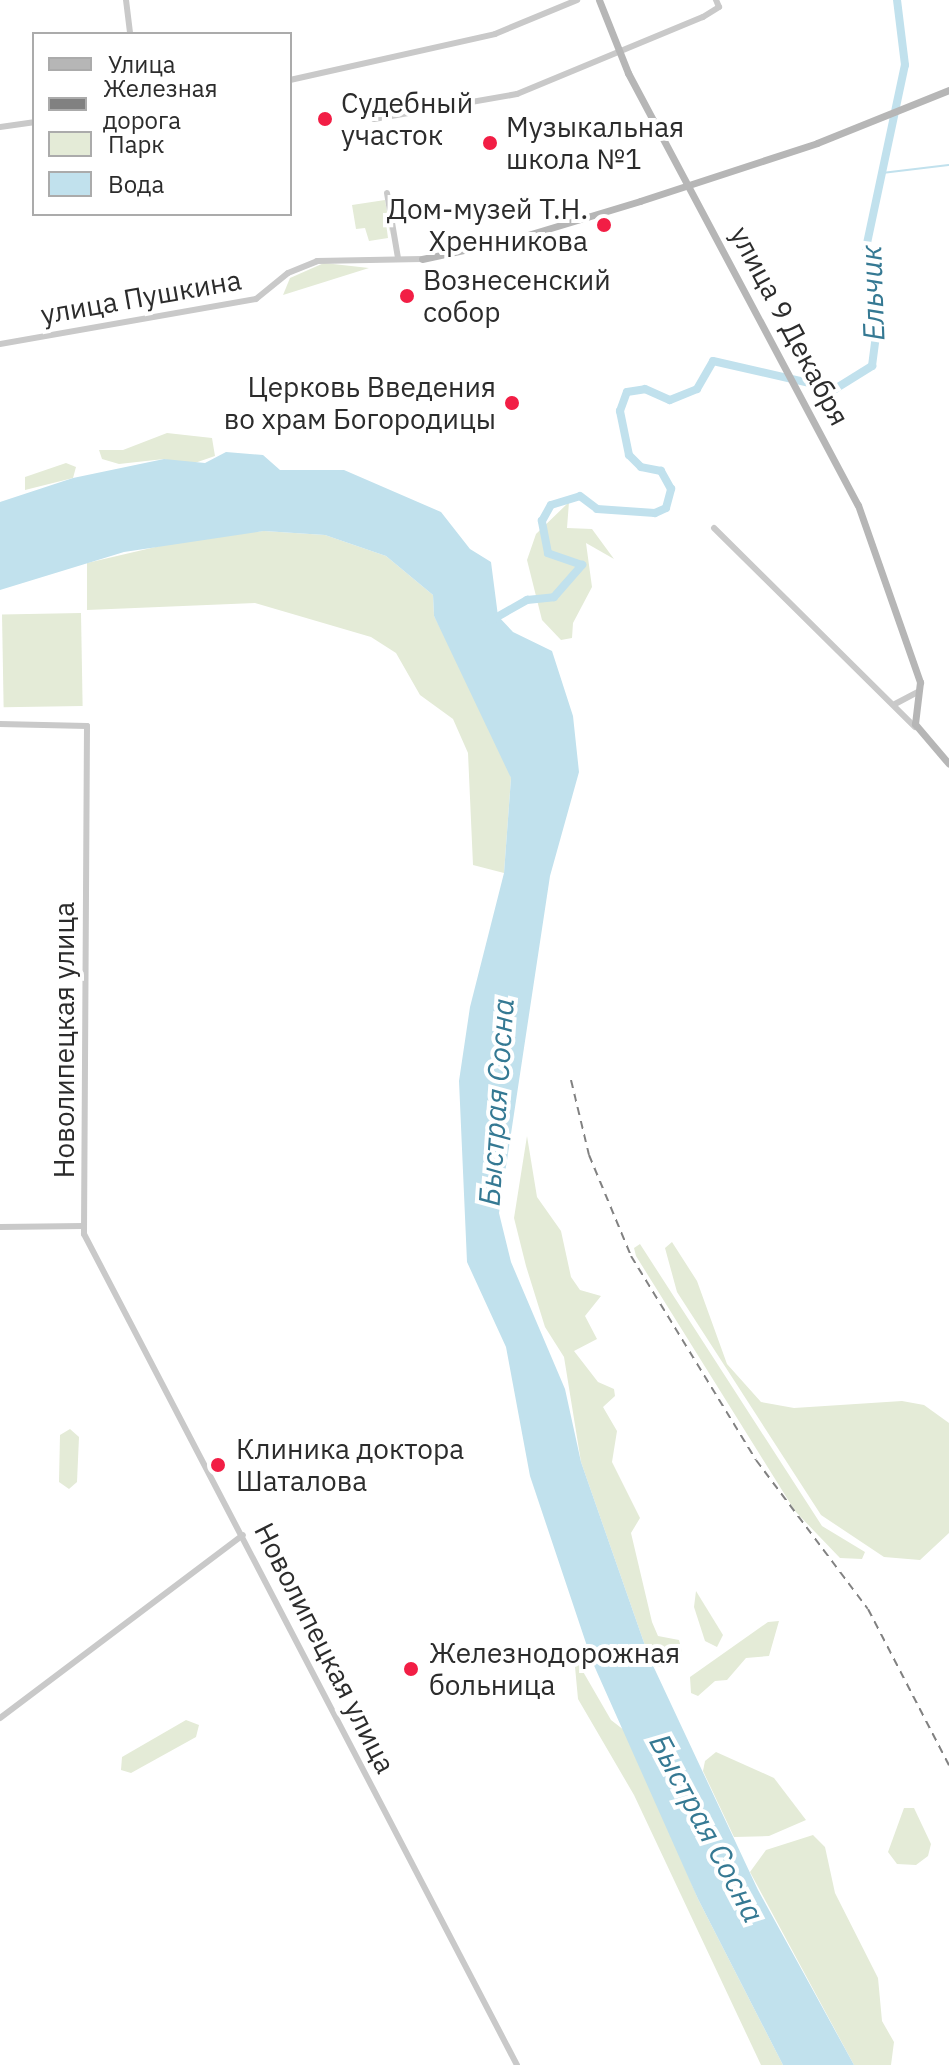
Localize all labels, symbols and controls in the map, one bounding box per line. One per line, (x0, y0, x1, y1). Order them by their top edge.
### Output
legend (32, 32, 292, 216)
text: Улица (108, 48, 176, 80)
text: Железная дорога (103, 72, 218, 136)
place label: Судебный участок (341, 86, 473, 152)
marker: Судебный участок (316, 110, 334, 128)
place label: Музыкальная школа №1 (506, 110, 684, 176)
text: Парк (108, 128, 165, 160)
marker: Музыкальная школа №1 (481, 134, 499, 152)
text: Вода (108, 168, 164, 200)
place label: Дом-музей Т.Н. Хренникова (387, 192, 588, 258)
marker: Дом-музей Т.Н. Хренникова (595, 216, 613, 234)
street label: улица 9 Декабря (723, 221, 857, 431)
water label: Ельчик (852, 245, 892, 341)
street label: улица Пушкина (38, 263, 244, 331)
place label: Вознесенский собор (423, 263, 611, 329)
marker: Вознесенский собор (398, 287, 416, 305)
place label: Церковь Введения во храм Богородицы (224, 370, 496, 436)
marker: Церковь Введения во храм Богородицы (503, 394, 521, 412)
street label: Новолипецкая улица (47, 902, 81, 1178)
water label: Быстрая Сосна (471, 997, 521, 1207)
place label: Клиника доктора Шаталова (236, 1432, 464, 1498)
marker: Клиника доктора Шаталова (207, 1454, 229, 1476)
street label: Новолипецкая улица (247, 1517, 403, 1779)
place label: Железнодорожная больница (429, 1636, 680, 1702)
marker: Железнодорожная больница (400, 1658, 422, 1680)
water label: Быстрая Сосна (642, 1728, 772, 1928)

